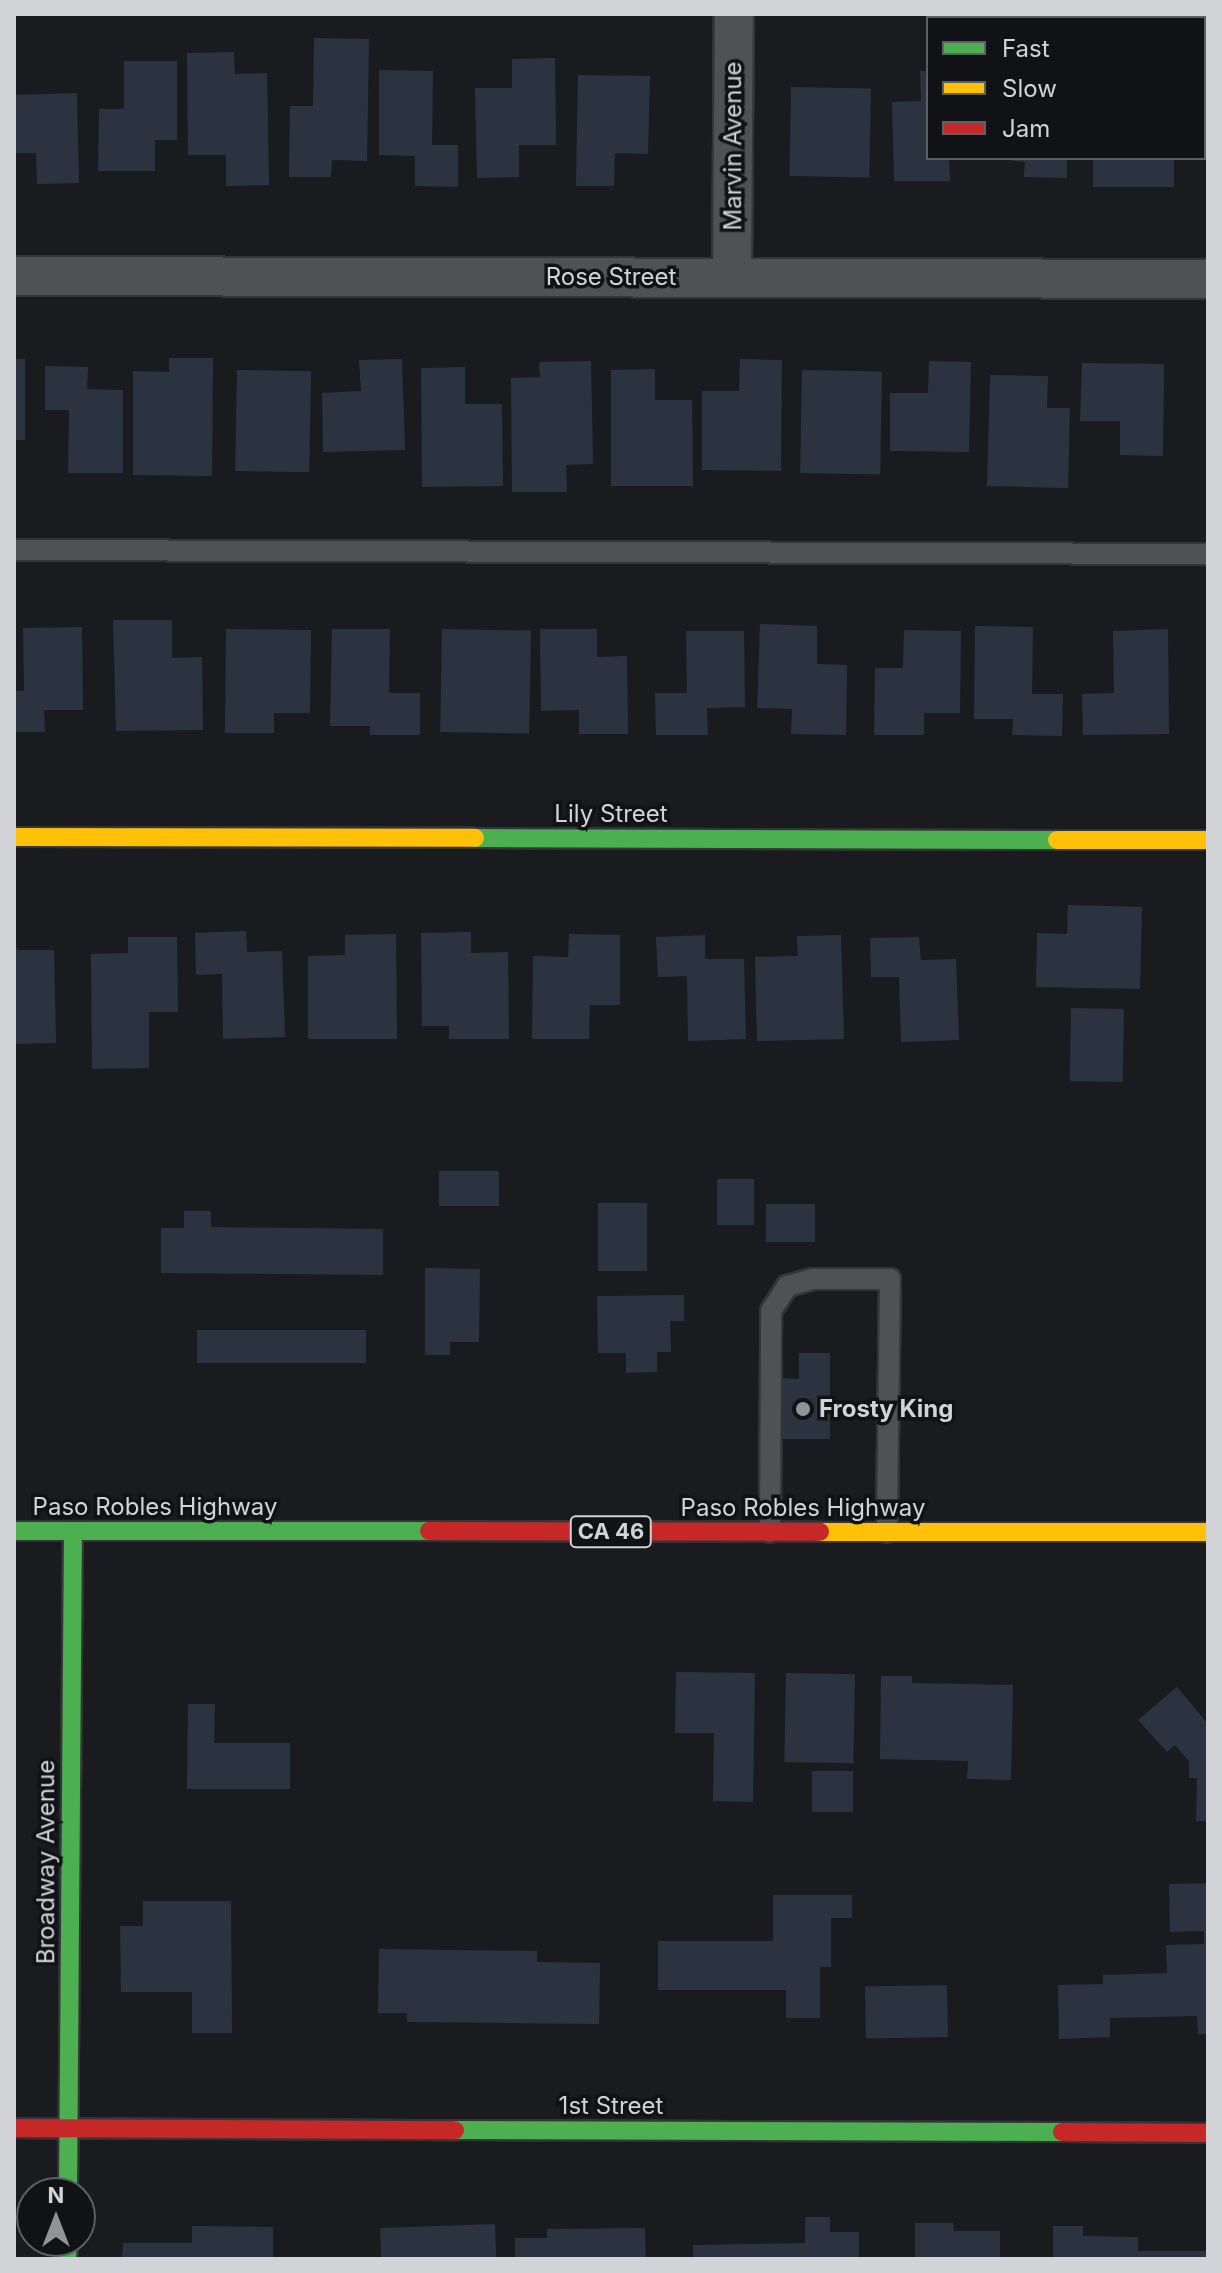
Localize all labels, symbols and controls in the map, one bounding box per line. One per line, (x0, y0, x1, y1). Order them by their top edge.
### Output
legend (926, 16, 1206, 160)
text: Fast (1002, 34, 1050, 63)
street label: Marvin Avenue (719, 61, 747, 231)
text: Slow (1002, 74, 1057, 103)
text: Jam (1002, 114, 1050, 143)
street label: Rose Street (546, 263, 676, 291)
street label: Lily Street (554, 800, 668, 828)
place label: Frosty King (819, 1395, 953, 1423)
marker: Frosty King (794, 1400, 812, 1418)
street label: Paso Robles Highway (33, 1493, 277, 1521)
street label: Paso Robles Highway (681, 1494, 925, 1522)
road number: CA 46 (569, 1514, 653, 1550)
street label: Broadway Avenue (32, 1760, 60, 1964)
street label: 1st Street (559, 2092, 663, 2120)
north arrow (16, 2177, 96, 2257)
text: N (48, 2182, 64, 2208)

